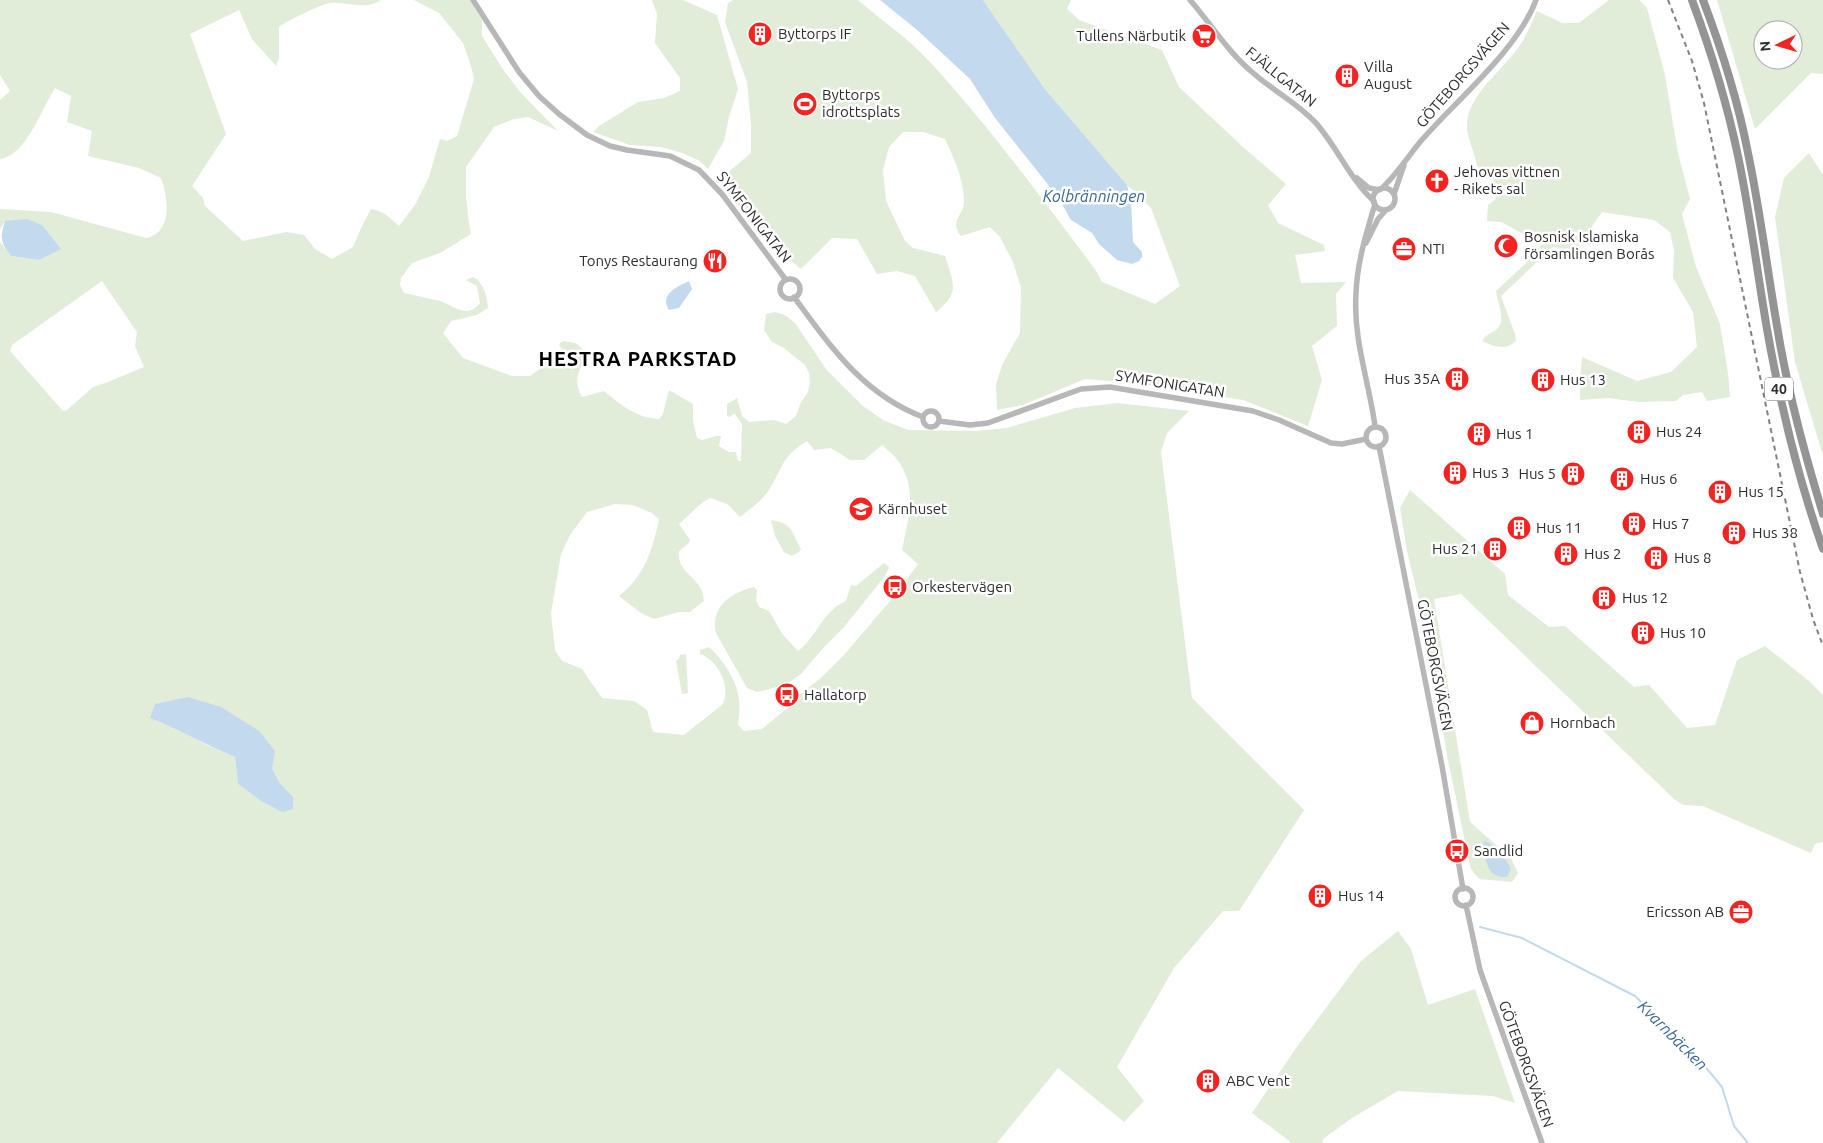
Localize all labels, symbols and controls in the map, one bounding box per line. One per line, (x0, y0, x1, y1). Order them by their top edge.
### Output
street label: GÖTEBORGSVÄGEN (1412, 19, 1513, 131)
north arrow (1753, 20, 1803, 70)
building icon: Byttorps IF (747, 21, 773, 47)
supermarket icon: Tullens Närbutik (1191, 23, 1217, 49)
place label: Byttorps IF (778, 25, 852, 42)
place label: Tullens Närbutik (1076, 27, 1186, 44)
text: N (1757, 40, 1773, 52)
street label: FJÄLLGATAN (1243, 43, 1320, 110)
place label: Villa August (1364, 58, 1412, 92)
building icon: Villa August (1334, 63, 1360, 89)
place label: Byttorps idrottsplats (822, 86, 900, 120)
sports icon: Byttorps idrottsplats (792, 91, 818, 117)
place label: Jehovas vittnen - Rikets sal (1454, 163, 1560, 197)
street label: SYMFONIGATAN (714, 168, 795, 265)
church icon: Jehovas vittnen - Rikets sal (1424, 168, 1450, 194)
water label: Kolbränningen (1043, 187, 1145, 205)
place label: Bosnisk Islamiska församlingen Borås (1524, 228, 1655, 262)
mosque icon: Bosnisk Islamiska församlingen Borås (1493, 233, 1519, 259)
office icon: NTI (1391, 236, 1417, 262)
place label: NTI (1422, 240, 1445, 257)
restaurant icon: Tonys Restaurang (702, 248, 728, 274)
place label: Tonys Restaurang (579, 252, 698, 269)
district label: HESTRA PARKSTAD (538, 347, 738, 370)
street label: SYMFONIGATAN (1114, 366, 1226, 401)
building icon: Hus 35A (1444, 366, 1470, 392)
building icon: Hus 13 (1530, 367, 1556, 393)
place label: Hus 35A (1384, 370, 1440, 387)
place label: Hus 13 (1560, 371, 1606, 388)
road number: 40 (1765, 378, 1793, 400)
building icon: Hus 24 (1626, 419, 1652, 445)
building icon: Hus 1 (1466, 421, 1492, 447)
place label: Hus 24 (1656, 423, 1702, 440)
place label: Hus 1 (1496, 425, 1533, 442)
building icon: Hus 3 (1442, 460, 1468, 486)
building icon: Hus 5 (1560, 461, 1586, 487)
place label: Hus 3 (1472, 464, 1509, 481)
place label: Hus 5 (1519, 465, 1556, 482)
building icon: Hus 6 (1609, 466, 1635, 492)
place label: Hus 6 (1640, 470, 1677, 487)
building icon: Hus 15 (1707, 479, 1733, 505)
place label: Hus 15 (1738, 483, 1784, 500)
school or university icon: Kärnhuset (848, 496, 874, 522)
place label: Kärnhuset (878, 500, 947, 517)
building icon: Hus 7 (1621, 511, 1647, 537)
building icon: Hus 11 (1506, 515, 1532, 541)
place label: Hus 7 (1652, 515, 1689, 532)
place label: Hus 11 (1536, 519, 1582, 536)
building icon: Hus 38 (1721, 520, 1747, 546)
place label: Hus 38 (1752, 524, 1798, 541)
building icon: Hus 21 (1482, 536, 1508, 562)
place label: Hus 21 (1432, 540, 1478, 557)
building icon: Hus 2 (1553, 541, 1579, 567)
place label: Hus 2 (1584, 545, 1621, 562)
building icon: Hus 8 (1643, 545, 1669, 571)
place label: Hus 8 (1674, 549, 1711, 566)
bus stop icon: Orkestervägen (882, 574, 908, 600)
place label: Orkestervägen (912, 578, 1012, 595)
building icon: Hus 12 (1591, 585, 1617, 611)
place label: Hus 12 (1622, 589, 1668, 606)
street label: GÖTEBORGSVÄGEN (1414, 598, 1457, 732)
building icon: Hus 10 (1630, 620, 1656, 646)
place label: Hus 10 (1660, 624, 1706, 641)
bus stop icon: Hallatorp (774, 682, 800, 708)
place label: Hallatorp (804, 686, 867, 703)
shop icon: Hornbach (1519, 710, 1545, 736)
place label: Hornbach (1550, 714, 1616, 731)
bus stop icon: Sandlid (1444, 838, 1470, 864)
place label: Sandlid (1474, 842, 1523, 859)
building icon: Hus 14 (1307, 883, 1333, 909)
place label: Hus 14 (1338, 887, 1384, 904)
office icon: Ericsson AB (1728, 899, 1754, 925)
place label: Ericsson AB (1646, 903, 1724, 920)
water label: Kvarnbäcken (1635, 997, 1711, 1073)
street label: GÖTEBORGSVÄGEN (1496, 998, 1557, 1130)
building icon: ABC Vent (1195, 1068, 1221, 1094)
place label: ABC Vent (1226, 1072, 1290, 1089)

